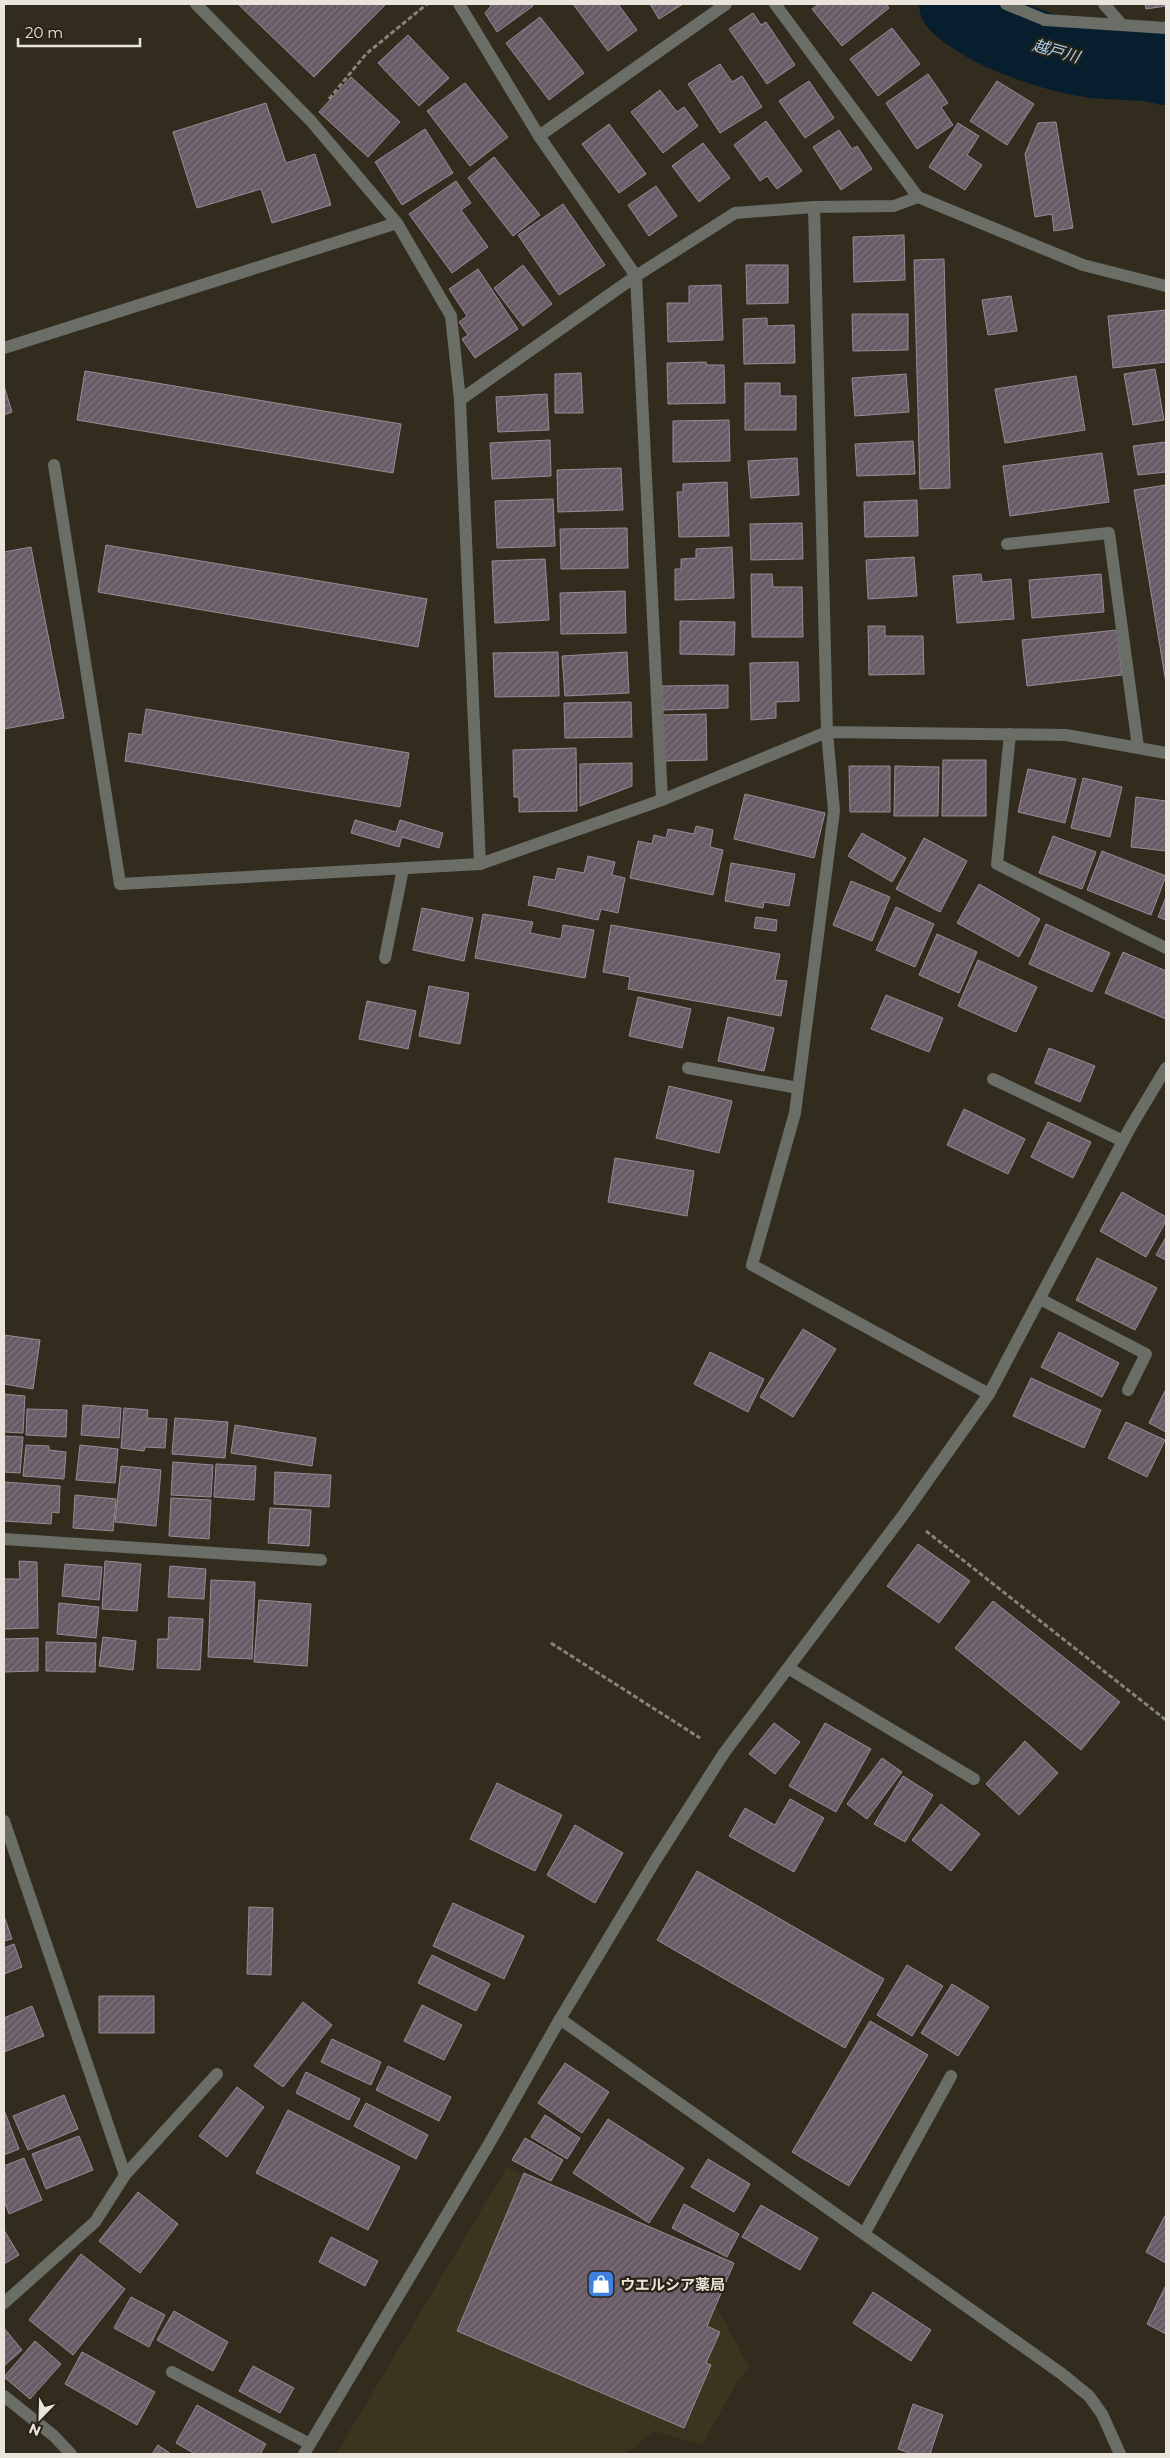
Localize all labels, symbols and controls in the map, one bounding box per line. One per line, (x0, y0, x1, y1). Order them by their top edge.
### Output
scale bar (18, 15, 140, 47)
text: 20 m (25, 23, 63, 42)
water label: 越戸川 (1030, 35, 1084, 67)
shop icon: ウエルシア薬局 (586, 2269, 616, 2299)
place label: ウエルシア薬局 (620, 2275, 725, 2294)
north arrow (15, 2393, 65, 2443)
text: N (26, 2419, 44, 2440)

